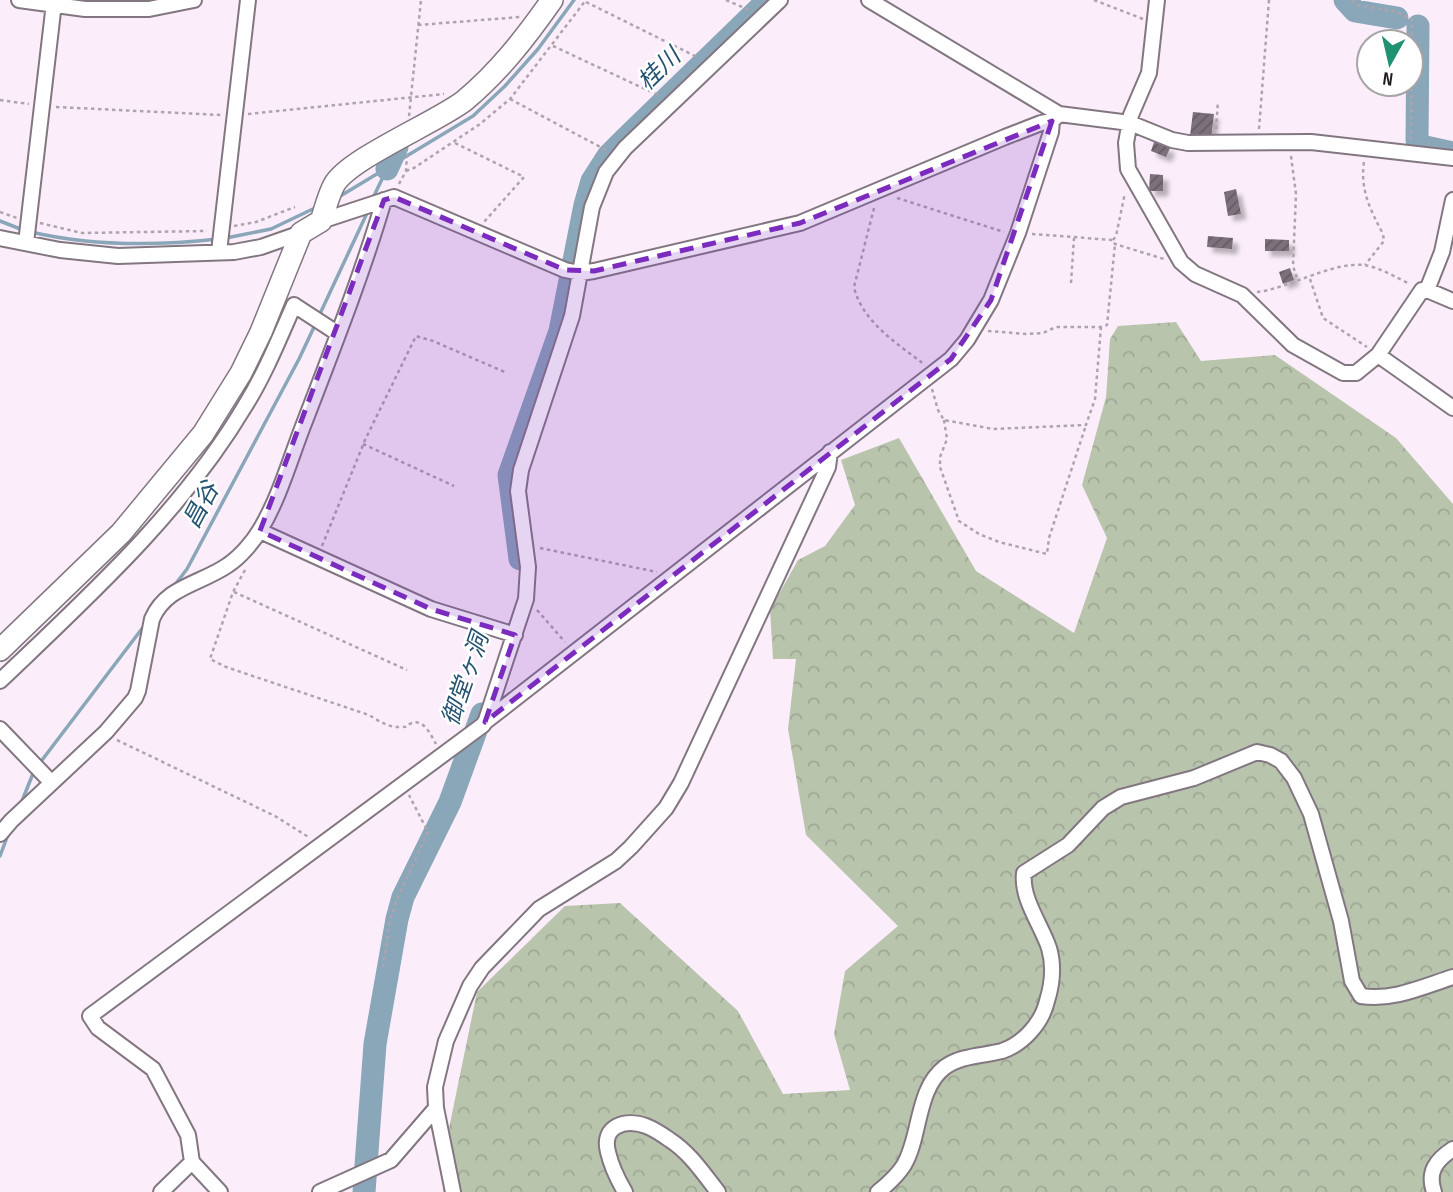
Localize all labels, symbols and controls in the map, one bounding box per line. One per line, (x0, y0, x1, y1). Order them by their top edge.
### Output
north arrow (1355, 28, 1425, 98)
water label: 桂川 (632, 40, 689, 96)
text: N (1381, 66, 1394, 90)
water label: 昌谷 (177, 475, 226, 533)
water label: 御堂ヶ洞 (436, 625, 496, 729)

